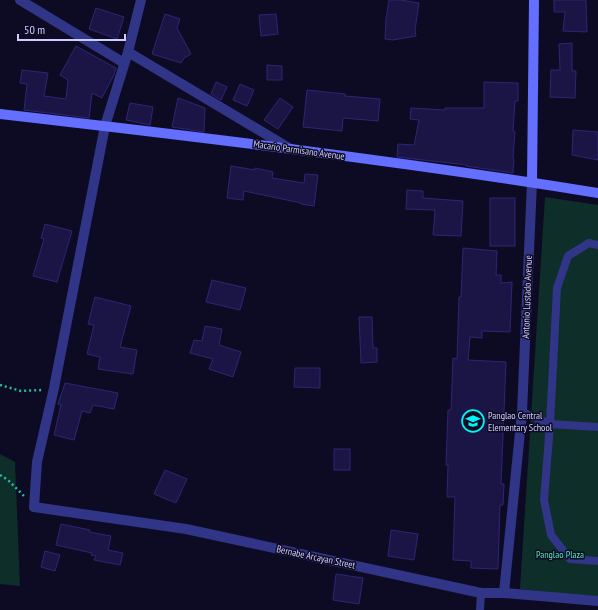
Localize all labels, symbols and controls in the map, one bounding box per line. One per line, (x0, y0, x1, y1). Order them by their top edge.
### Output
scale bar (18, 16, 125, 42)
text: 50 m (24, 22, 45, 37)
street label: Macario Parmisano Avenue (252, 137, 346, 163)
street label: Antonio Lustado Avenue (519, 255, 535, 339)
school or university icon: Panglao Central Elementary School (460, 408, 486, 434)
place label: Panglao Central Elementary School (488, 409, 553, 434)
street label: Bernabe Arcayan Street (275, 542, 357, 572)
park label: Panglao Plaza (536, 548, 584, 561)

